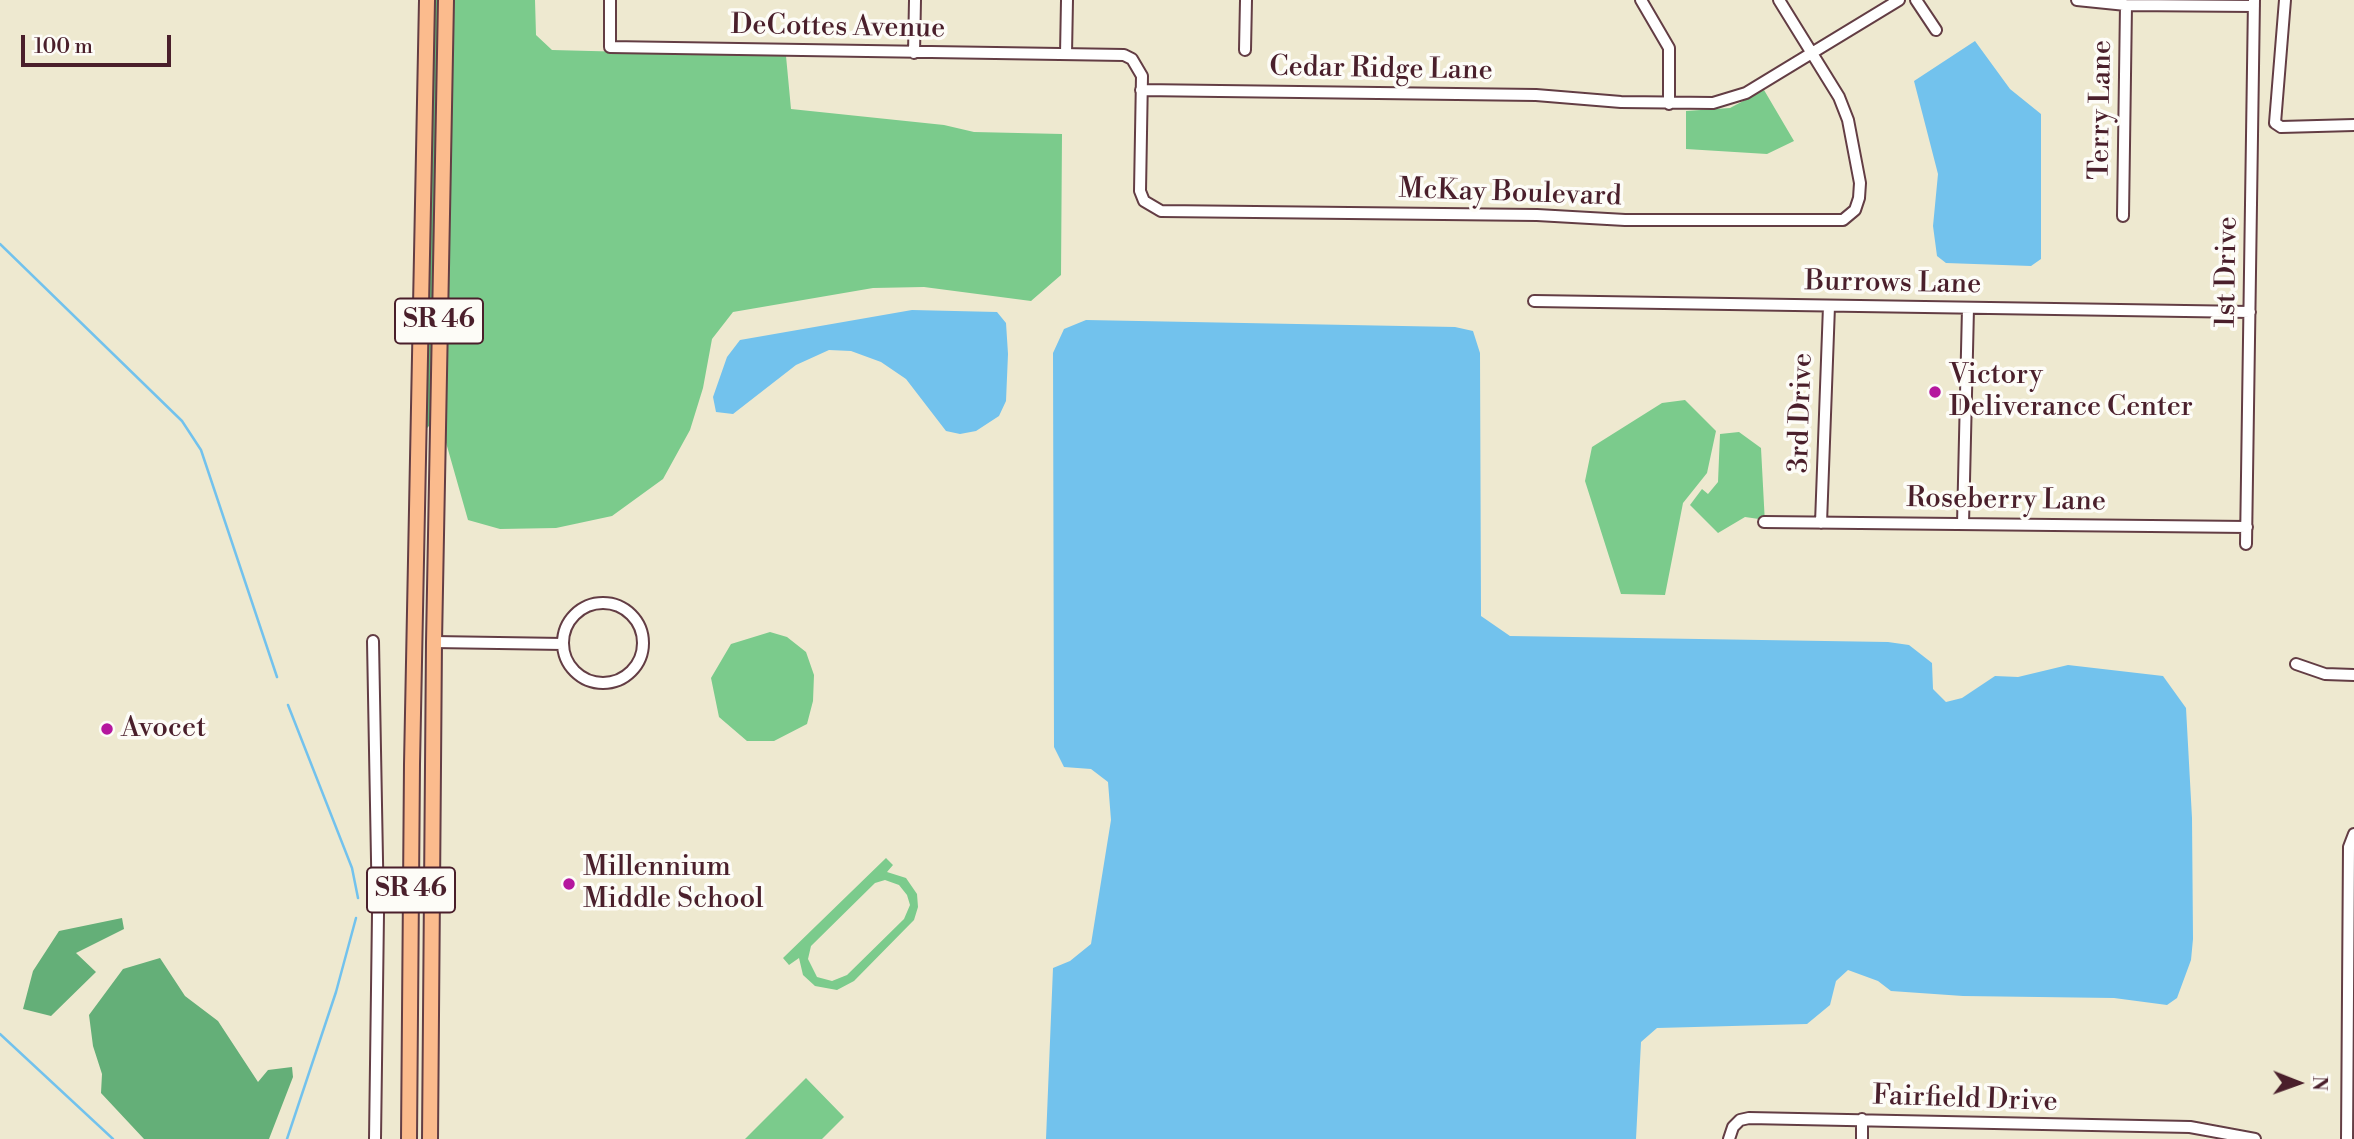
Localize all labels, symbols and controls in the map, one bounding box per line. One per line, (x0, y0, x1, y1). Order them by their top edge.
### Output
street label: DeCottes Avenue (730, 9, 946, 47)
scale bar (24, 21, 175, 65)
text: 100 m (34, 34, 93, 60)
street label: Terry Lane (2084, 40, 2120, 180)
street label: Cedar Ridge Lane (1269, 51, 1493, 89)
street label: McKay Boulevard (1398, 173, 1622, 215)
street label: 1st Drive (2210, 216, 2246, 328)
street label: Burrows Lane (1804, 266, 1982, 302)
road number: SR 46 (395, 298, 483, 344)
street label: 3rd Drive (1783, 352, 1821, 474)
place label: Victory Deliverance Center (1949, 359, 2193, 425)
marker: Victory Deliverance Center (1927, 384, 1943, 400)
street label: Roseberry Lane (1906, 482, 2106, 520)
place label: Avocet (121, 712, 206, 746)
marker: Avocet (99, 721, 115, 737)
place label: Millennium Middle School (583, 851, 763, 917)
road number: SR 46 (367, 868, 455, 912)
marker: Millennium Middle School (561, 876, 577, 892)
north arrow (2263, 1048, 2333, 1118)
text: N (2307, 1076, 2331, 1091)
street label: Fairfield Drive (1872, 1080, 2058, 1120)

